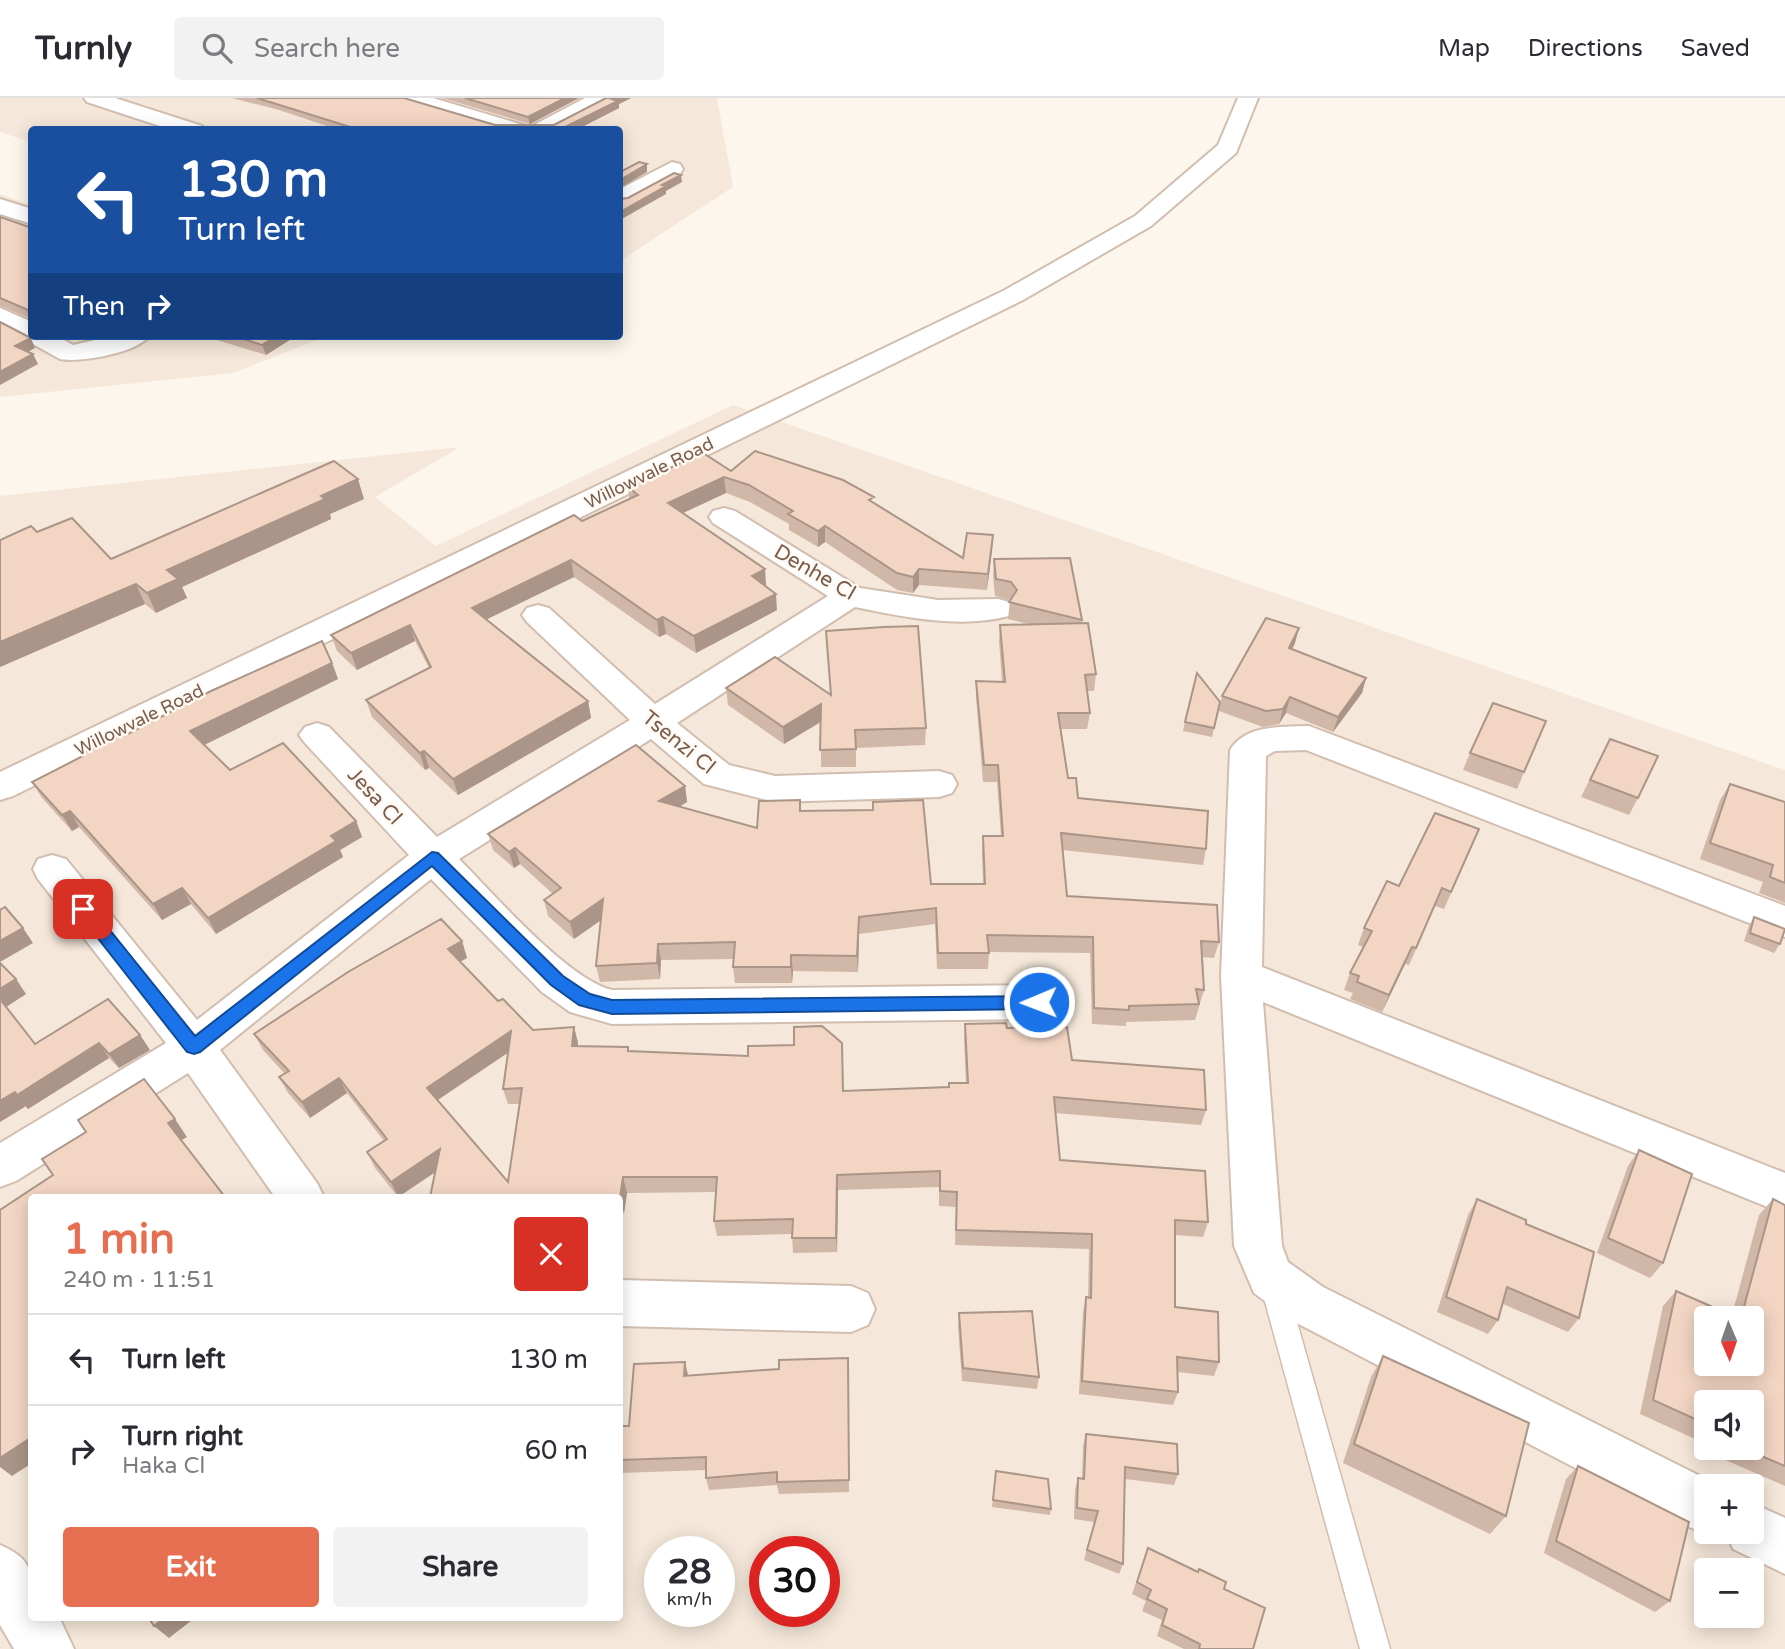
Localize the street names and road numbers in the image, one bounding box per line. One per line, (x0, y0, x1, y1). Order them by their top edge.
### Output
street label: Willowvale Road (581, 432, 717, 514)
street label: Denhe Cl (770, 539, 860, 606)
street label: Willowvale Road (71, 679, 207, 761)
street label: Tsenzi Cl (637, 705, 720, 779)
street label: Jesa Cl (342, 763, 407, 830)

